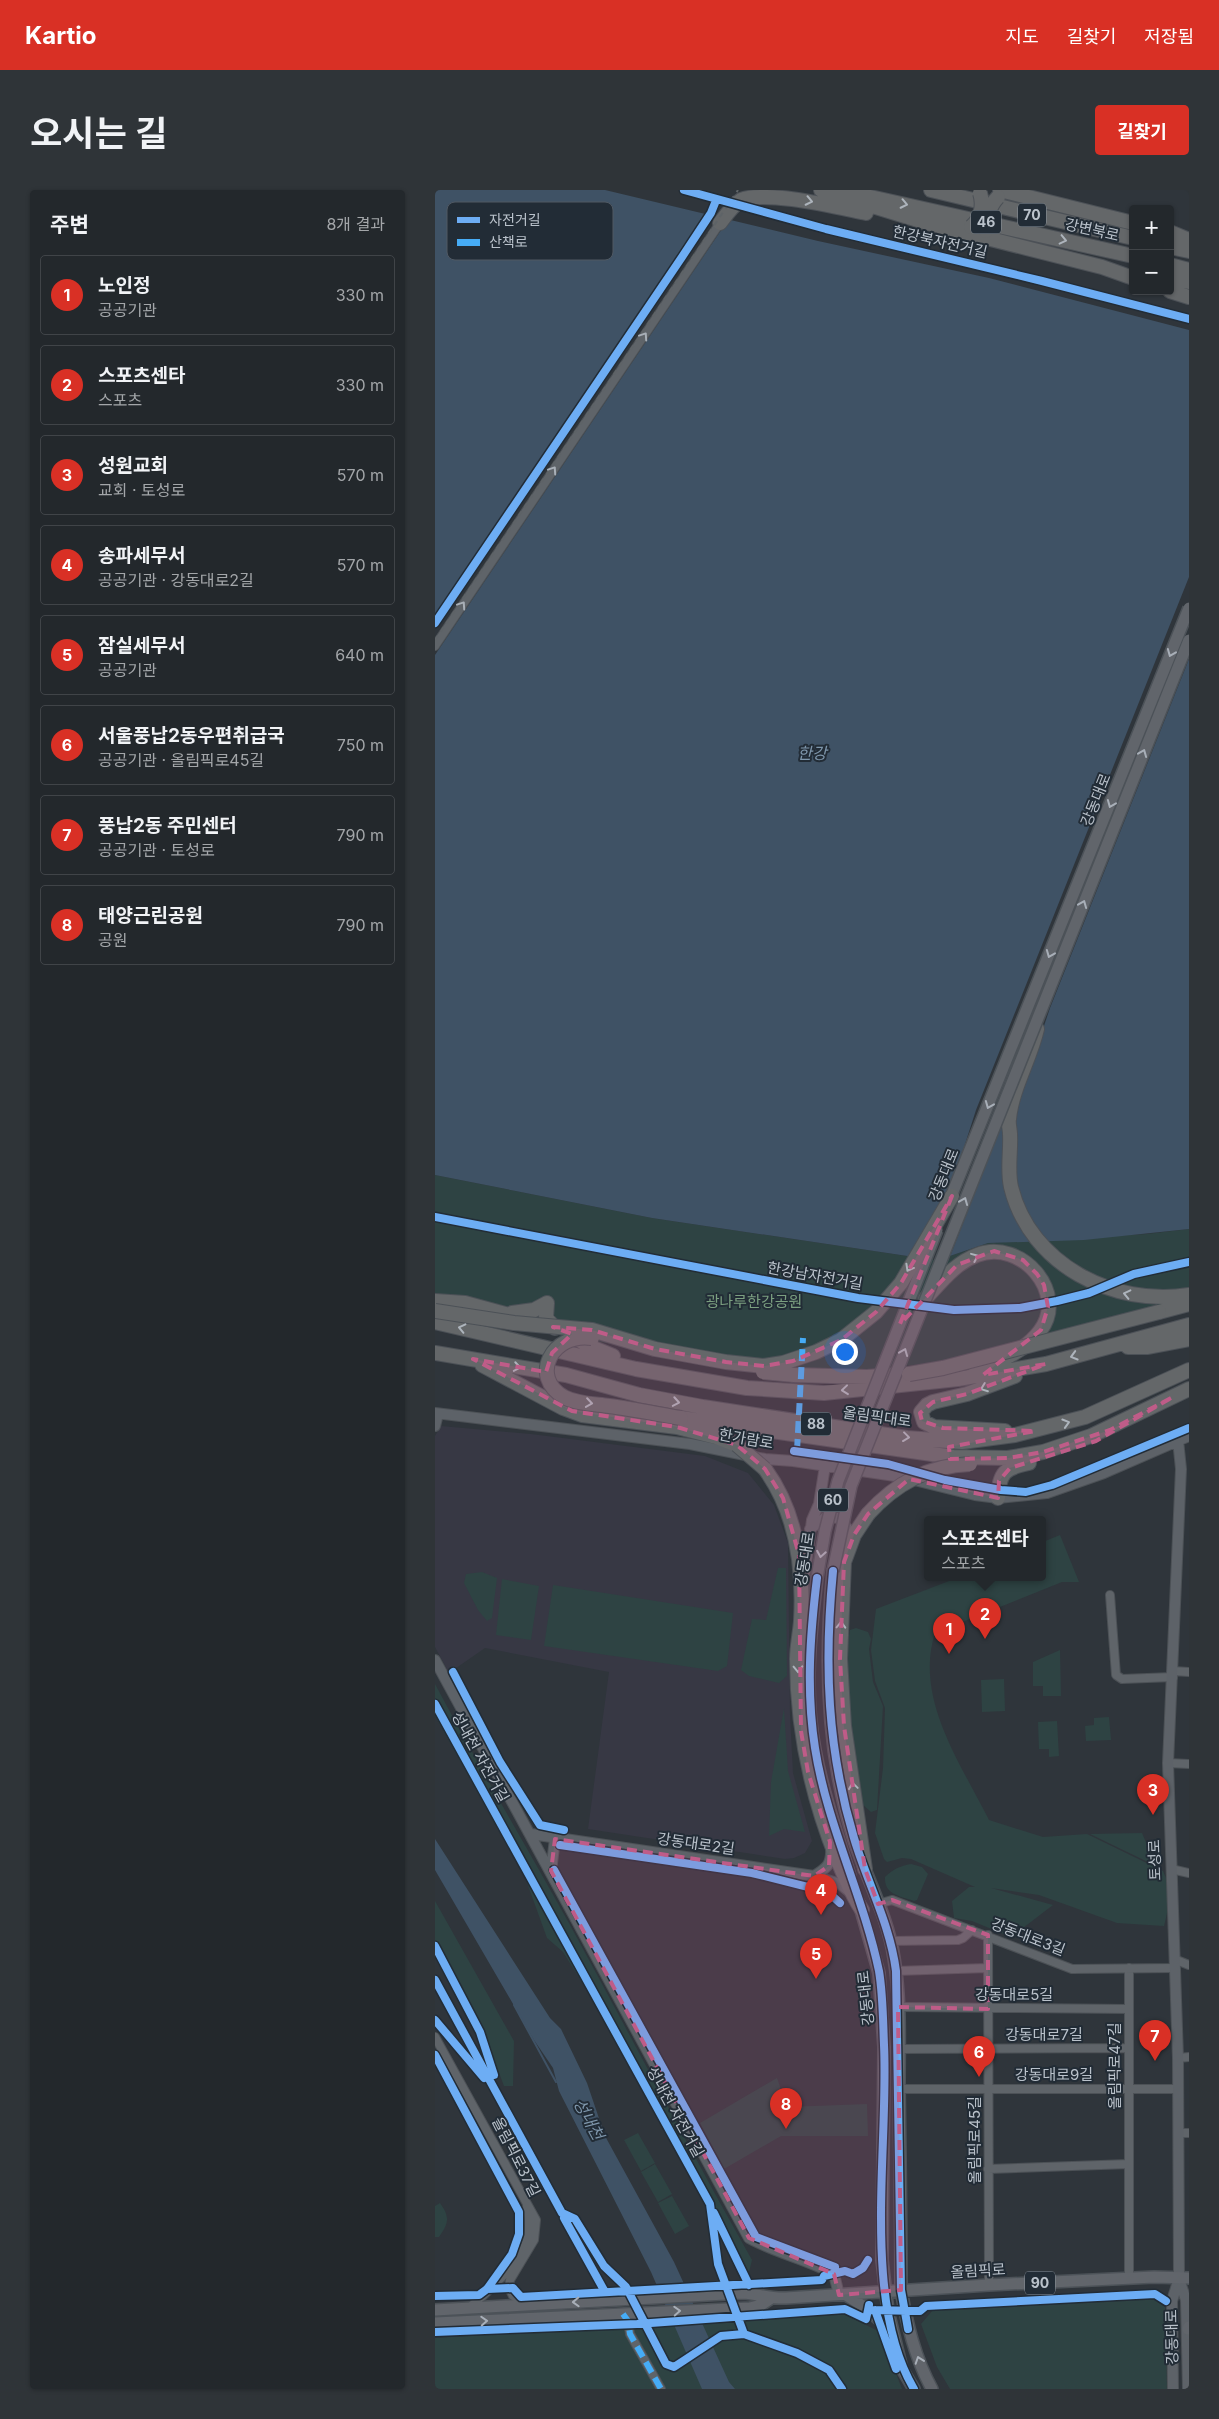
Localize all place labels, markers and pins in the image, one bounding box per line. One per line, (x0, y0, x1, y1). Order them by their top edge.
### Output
pin: 2 (969, 1598, 1001, 1639)
pin: 1 (933, 1613, 965, 1654)
pin: 3 (1137, 1774, 1169, 1815)
pin: 4 (805, 1874, 837, 1915)
pin: 5 (800, 1938, 832, 1979)
pin: 7 (1139, 2020, 1171, 2061)
pin: 6 (963, 2036, 995, 2077)
pin: 8 (770, 2088, 802, 2129)

